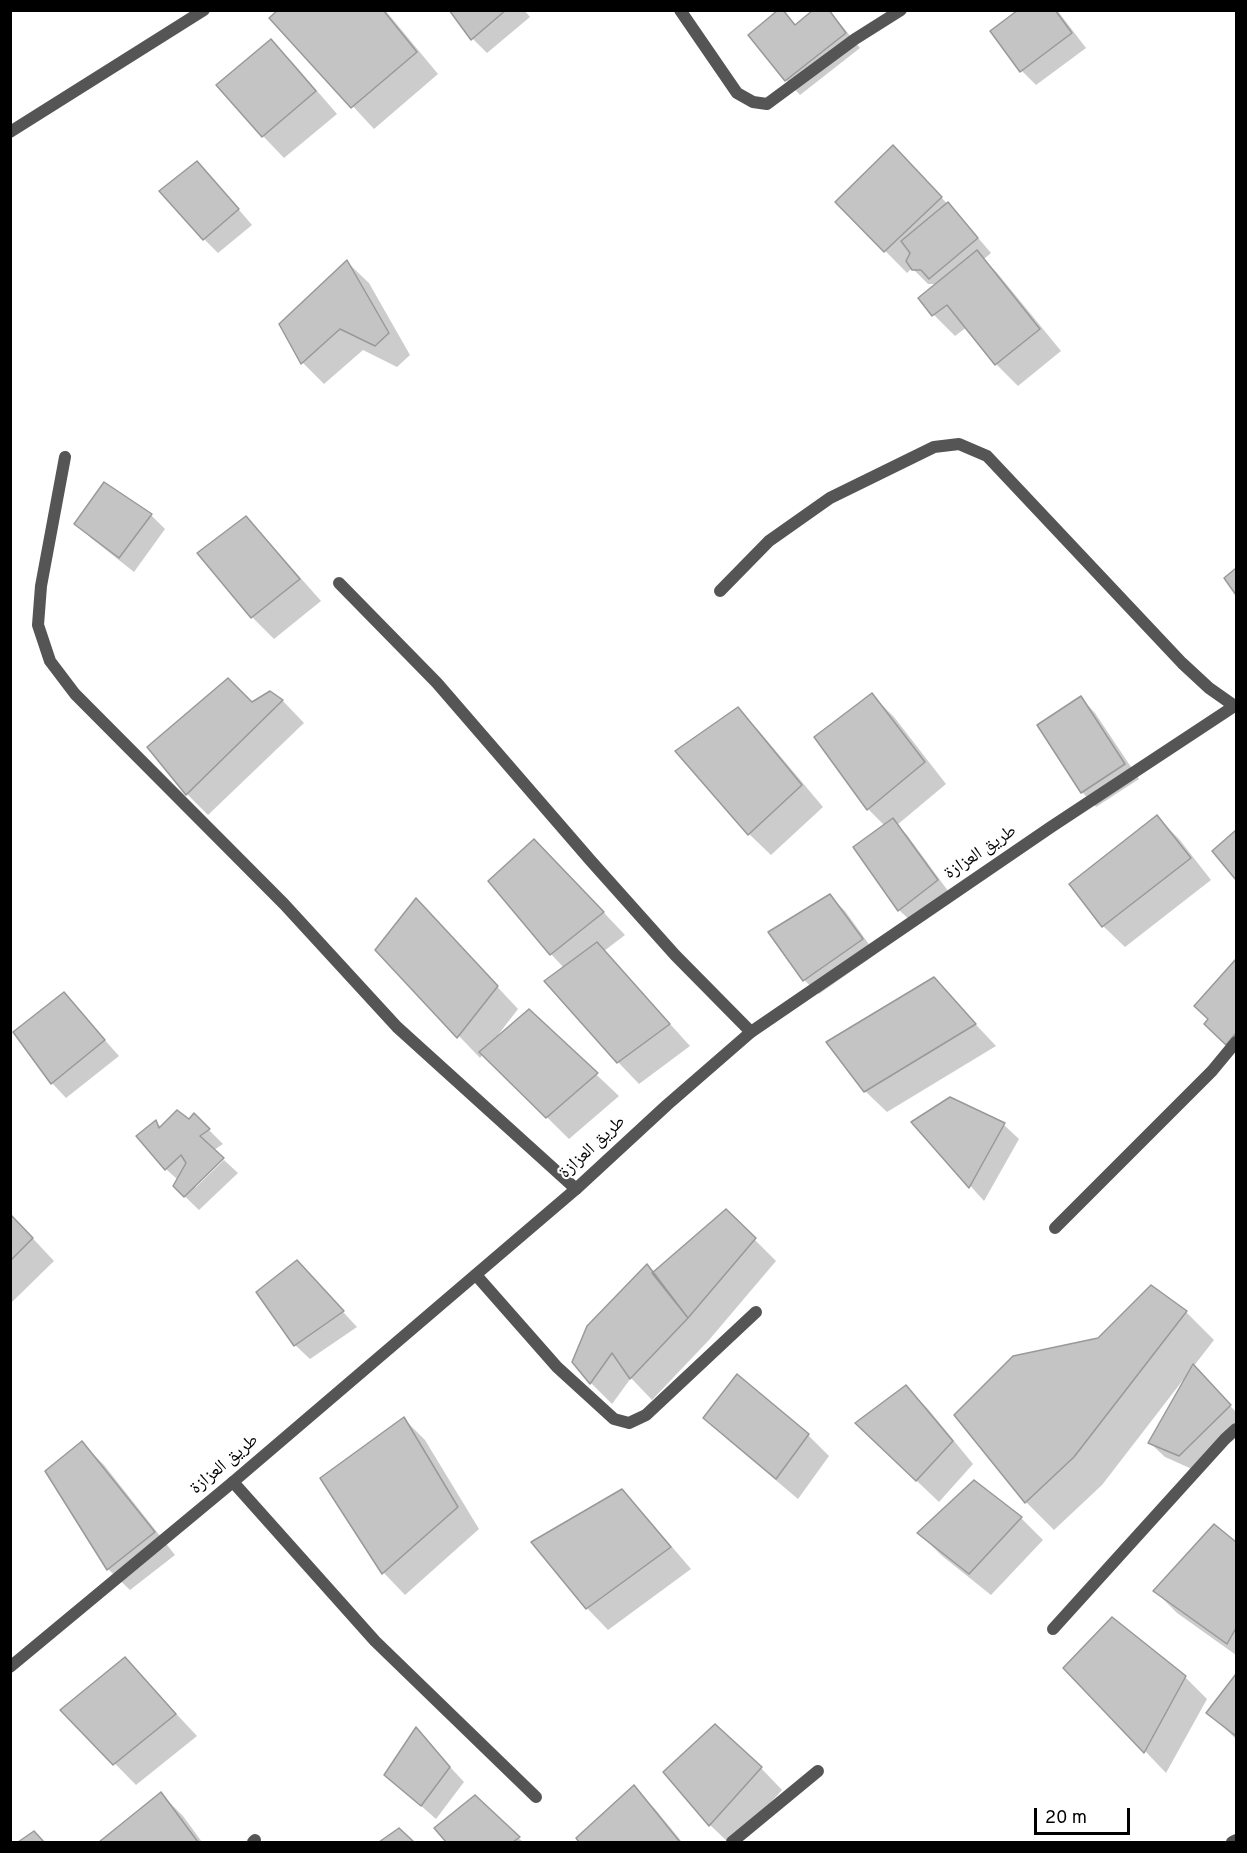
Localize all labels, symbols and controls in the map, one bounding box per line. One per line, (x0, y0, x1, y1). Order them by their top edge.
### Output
street label: طريق العزازة (941, 821, 1021, 885)
street label: طريق العزازة (555, 1112, 631, 1184)
street label: طريق العزازة (186, 1430, 264, 1500)
scale bar (1037, 1796, 1133, 1834)
text: 20 m (1045, 1807, 1087, 1830)

